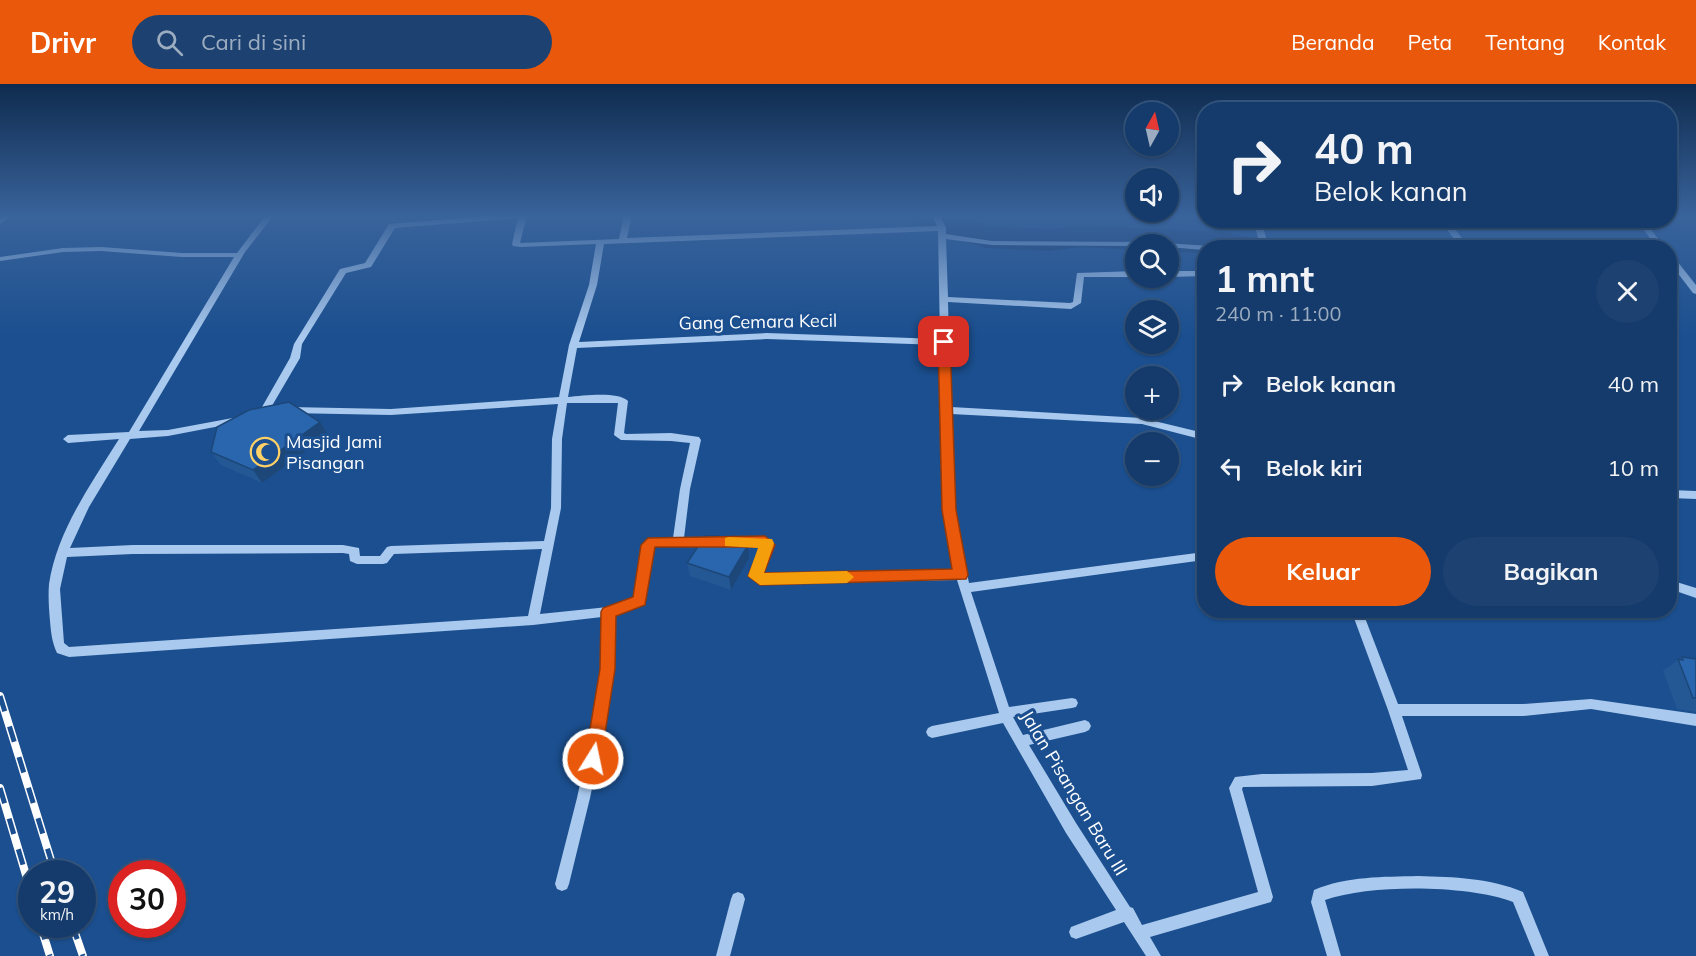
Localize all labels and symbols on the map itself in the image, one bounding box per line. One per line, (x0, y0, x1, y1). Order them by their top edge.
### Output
north arrow (1125, 102, 1179, 156)
street label: Gang Cemara Kecil (679, 309, 837, 334)
pin (918, 316, 969, 367)
place label: Masjid Jami Pisangan (286, 430, 382, 474)
mosque icon: Masjid Jami Pisangan (249, 436, 281, 468)
street label: Jalan Pisangan Baru III (1016, 706, 1133, 880)
position arrow (561, 727, 625, 791)
speed limit sign: 30 (108, 860, 186, 938)

